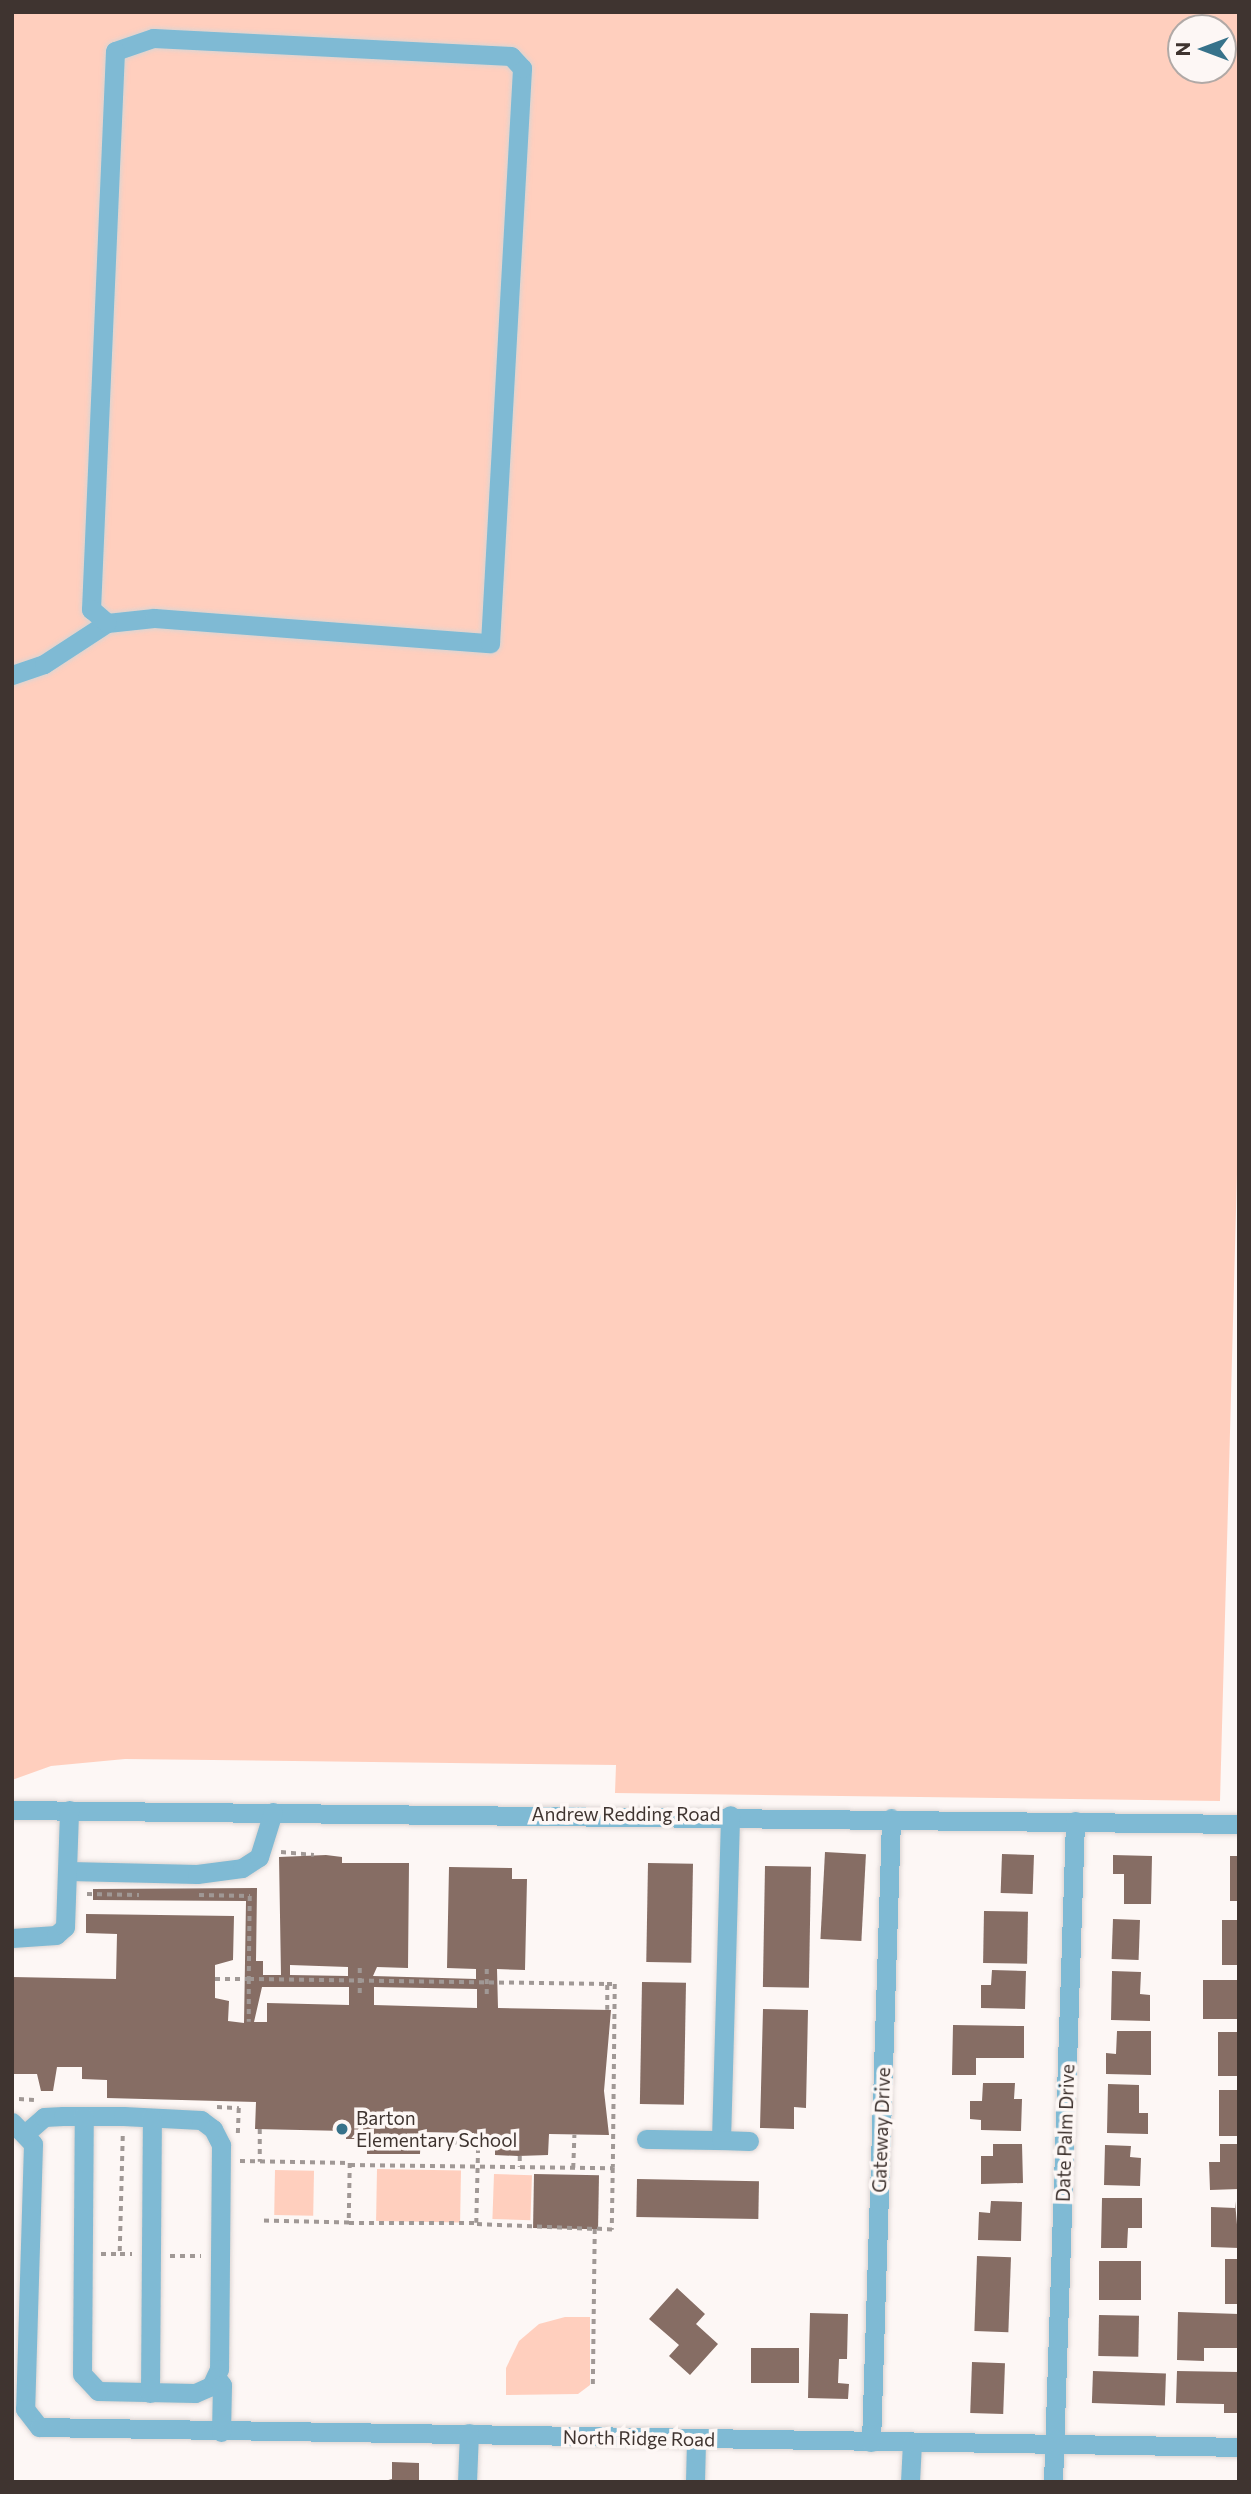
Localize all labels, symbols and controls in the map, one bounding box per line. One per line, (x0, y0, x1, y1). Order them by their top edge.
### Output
north arrow (1167, 14, 1237, 84)
text: N (1171, 42, 1194, 56)
street label: Andrew Redding Road (531, 1803, 721, 1825)
street label: Date Palm Drive (1051, 2064, 1079, 2202)
street label: Gateway Drive (867, 2067, 895, 2193)
place label: Barton Elementary School (356, 2107, 517, 2151)
marker: Barton Elementary School (334, 2121, 350, 2137)
street label: North Ridge Road (563, 2425, 715, 2451)

